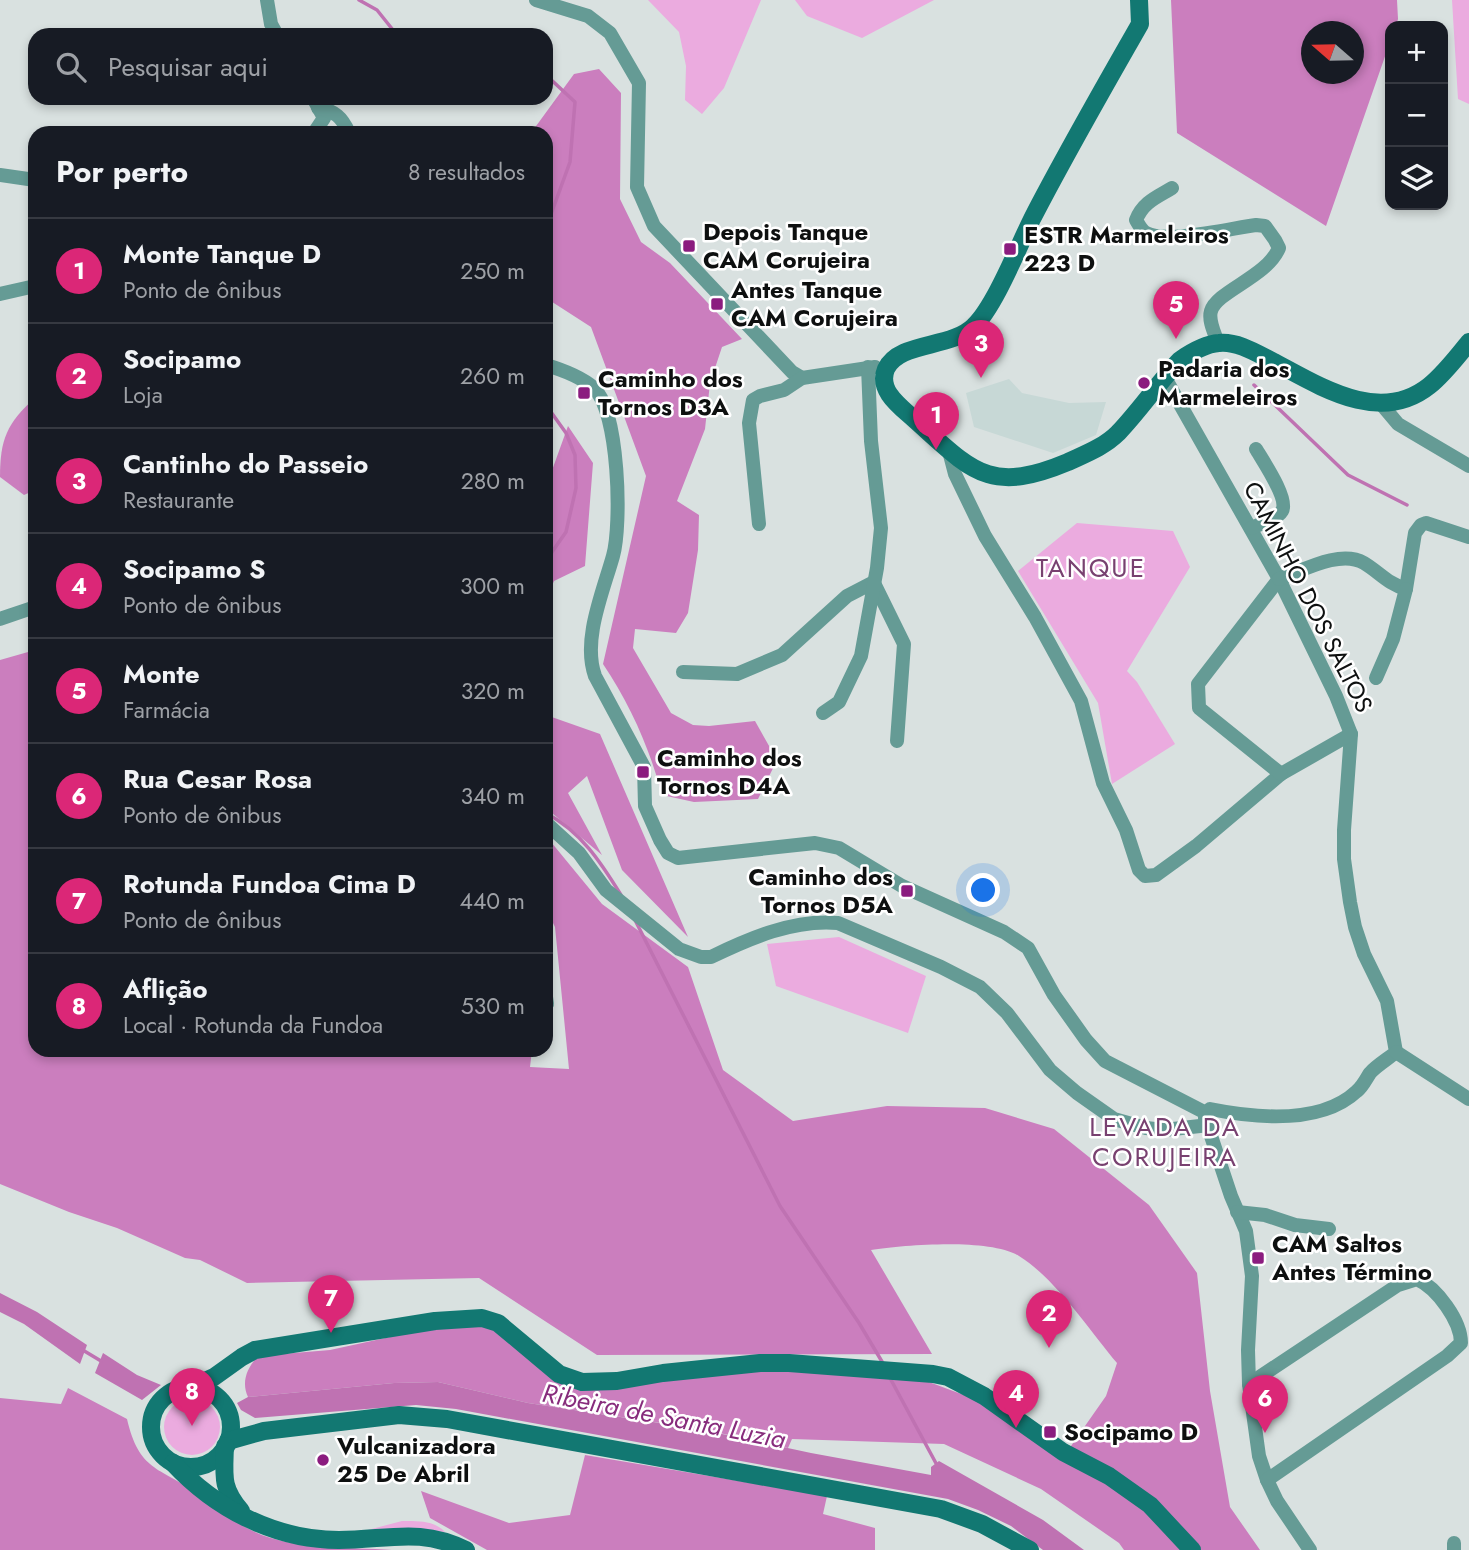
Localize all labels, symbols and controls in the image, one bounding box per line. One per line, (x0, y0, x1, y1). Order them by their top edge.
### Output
north arrow (1301, 21, 1364, 84)
map controls (1385, 21, 1448, 210)
button: + (1385, 21, 1448, 84)
search box (28, 28, 553, 105)
icon: search (52, 48, 90, 86)
text: Pesquisar aqui (108, 48, 268, 86)
button: − (1385, 84, 1448, 147)
button: layers (1385, 147, 1448, 210)
text: Por perto (56, 150, 188, 193)
text: 8 resultados (408, 155, 525, 189)
place label: Depois Tanque CAM Corujeira (703, 214, 870, 277)
place label: ESTR Marmeleiros 223 D (1024, 217, 1229, 280)
text: Monte Tanque D (123, 235, 321, 273)
marker: Depois Tanque CAM Corujeira (681, 238, 697, 254)
marker: ESTR Marmeleiros 223 D (1002, 241, 1018, 257)
text: 1 (73, 254, 85, 288)
text: 250 m (460, 254, 525, 288)
place label: Antes Tanque CAM Corujeira (730, 272, 898, 335)
text: Ponto de ônibus (123, 273, 281, 307)
pin: 5 (1153, 281, 1199, 339)
marker: Antes Tanque CAM Corujeira (709, 296, 725, 312)
pin: 3 (958, 320, 1004, 378)
text: Socipamo (123, 340, 241, 378)
place label: Padaria dos Marmeleiros (1158, 351, 1297, 414)
text: 2 (71, 359, 87, 393)
text: 260 m (460, 359, 525, 393)
place label: Caminho dos Tornos D3A (598, 361, 743, 424)
marker: Padaria dos Marmeleiros (1136, 375, 1152, 391)
text: Loja (123, 378, 163, 412)
marker: Caminho dos Tornos D3A (576, 385, 592, 401)
pin: 1 (913, 392, 959, 450)
text: Cantinho do Passeio (123, 445, 368, 483)
text: 3 (72, 464, 86, 498)
text: 280 m (461, 464, 525, 498)
street label: CAMINHO DOS SALTOS (1235, 475, 1382, 718)
text: Restaurante (123, 483, 234, 517)
district label: TANQUE (1036, 549, 1146, 587)
text: Socipamo S (123, 550, 265, 588)
text: 4 (71, 569, 87, 603)
text: 300 m (460, 569, 525, 603)
text: Ponto de ônibus (123, 588, 281, 622)
text: Monte (123, 655, 200, 693)
text: 5 (72, 674, 86, 708)
text: 320 m (461, 674, 525, 708)
text: Farmácia (123, 693, 210, 727)
place label: Caminho dos Tornos D4A (657, 740, 802, 803)
text: Rua Cesar Rosa (123, 760, 312, 798)
marker: Caminho dos Tornos D4A (635, 764, 651, 780)
text: 6 (71, 779, 87, 813)
text: 340 m (460, 779, 525, 813)
text: Ponto de ônibus (123, 798, 281, 832)
place label: Caminho dos Tornos D5A (748, 859, 893, 922)
text: Rotunda Fundoa Cima D (123, 865, 416, 903)
your location (966, 873, 1000, 907)
marker: Caminho dos Tornos D5A (899, 883, 915, 899)
text: 7 (72, 884, 86, 918)
text: 440 m (460, 884, 525, 918)
text: Ponto de ônibus (123, 903, 281, 937)
text: Aflição (123, 970, 208, 1008)
text: 8 (72, 989, 86, 1023)
text: 530 m (461, 989, 525, 1023)
text: Local · Rotunda da Fundoa (123, 1008, 383, 1042)
district label: LEVADA DA CORUJEIRA (1089, 1108, 1241, 1176)
place label: CAM Saltos Antes Término (1271, 1226, 1432, 1289)
marker: CAM Saltos Antes Término (1250, 1250, 1266, 1266)
pin: 7 (308, 1275, 354, 1333)
pin: 2 (1026, 1290, 1072, 1348)
pin: 8 (169, 1368, 215, 1426)
pin: 4 (993, 1370, 1039, 1428)
water label: Ribeira de Santa Luzia (539, 1374, 789, 1458)
pin: 6 (1242, 1375, 1288, 1433)
place label: Socipamo D (1064, 1414, 1198, 1449)
marker: Socipamo D (1042, 1424, 1058, 1440)
place label: Vulcanizadora 25 De Abril (336, 1428, 496, 1491)
marker: Vulcanizadora 25 De Abril (315, 1452, 331, 1468)

